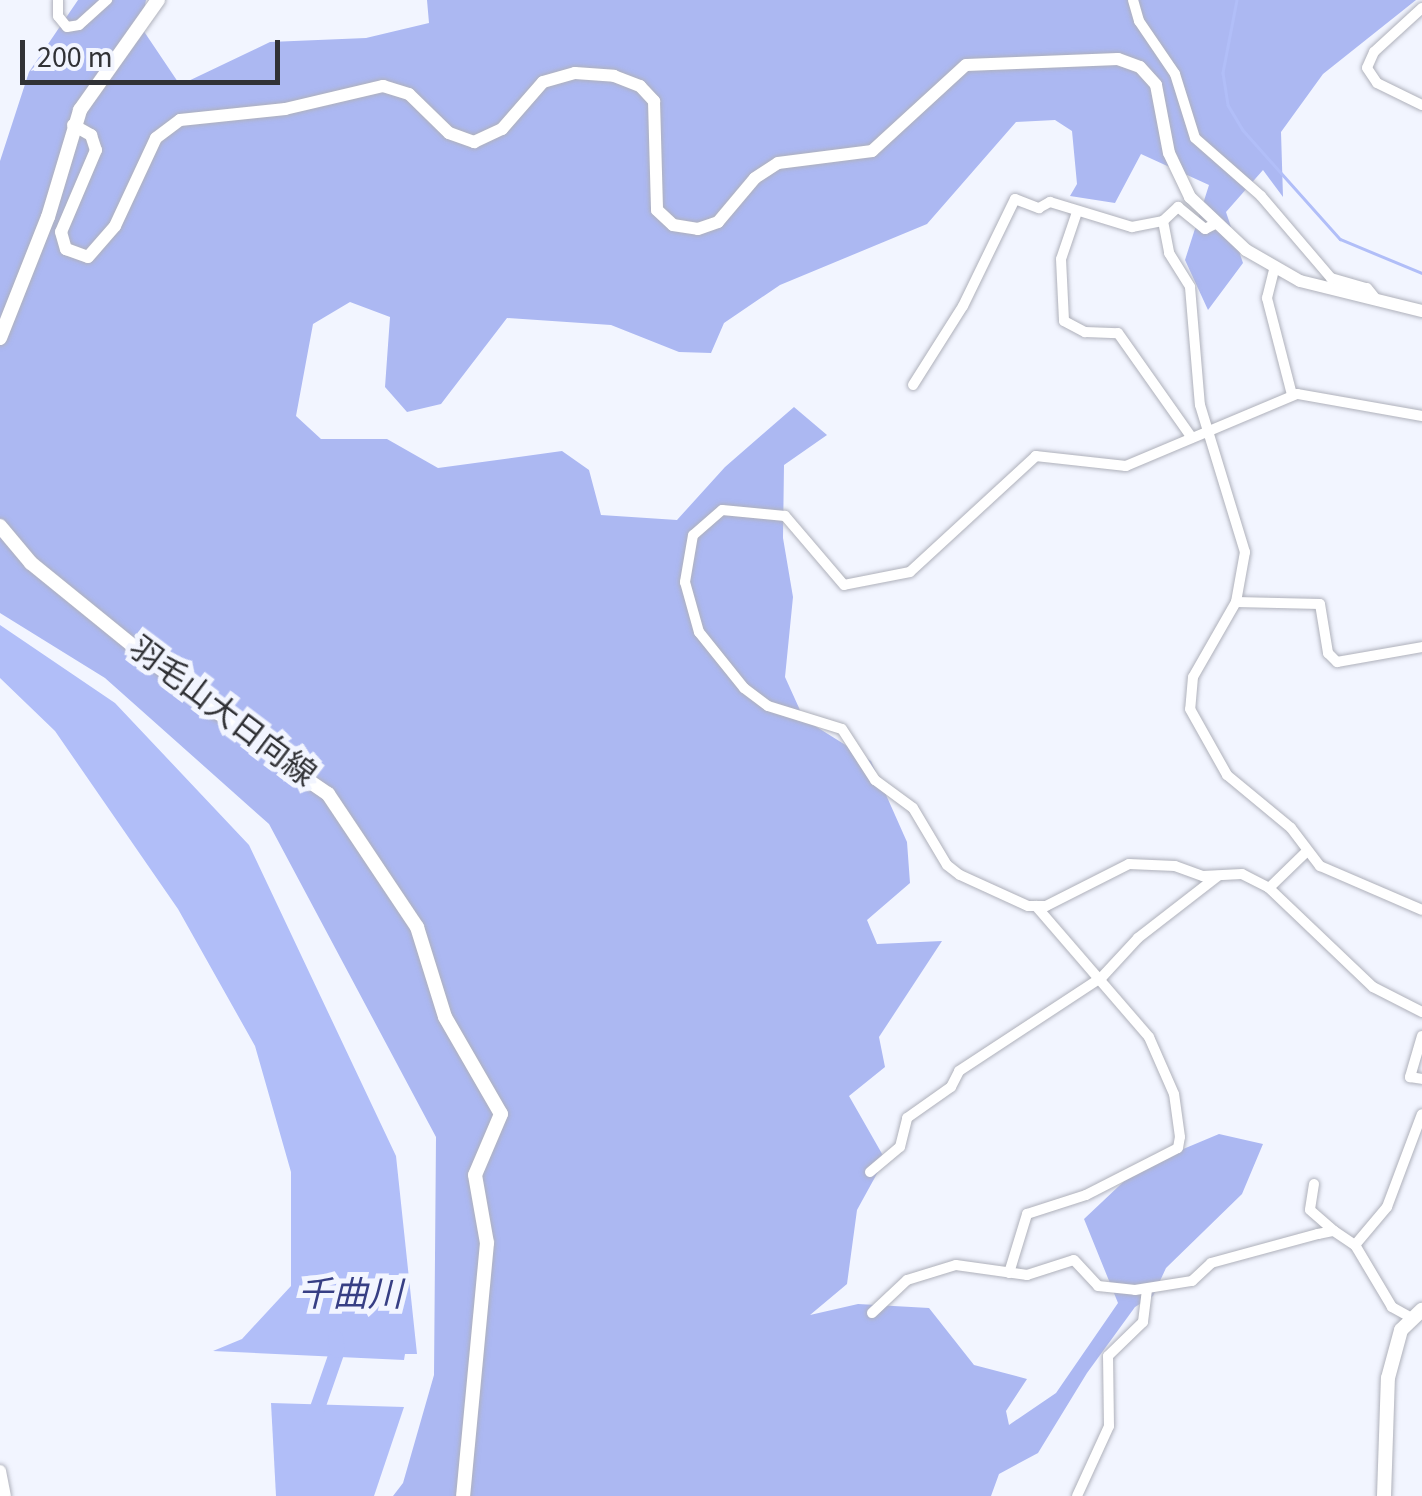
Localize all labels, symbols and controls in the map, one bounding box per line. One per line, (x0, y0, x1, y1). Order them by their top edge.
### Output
scale bar (25, 20, 285, 82)
text: 200 m (37, 36, 113, 79)
street label: 羽毛山大日向線 (121, 629, 323, 795)
water label: 千曲川 (298, 1274, 402, 1316)

